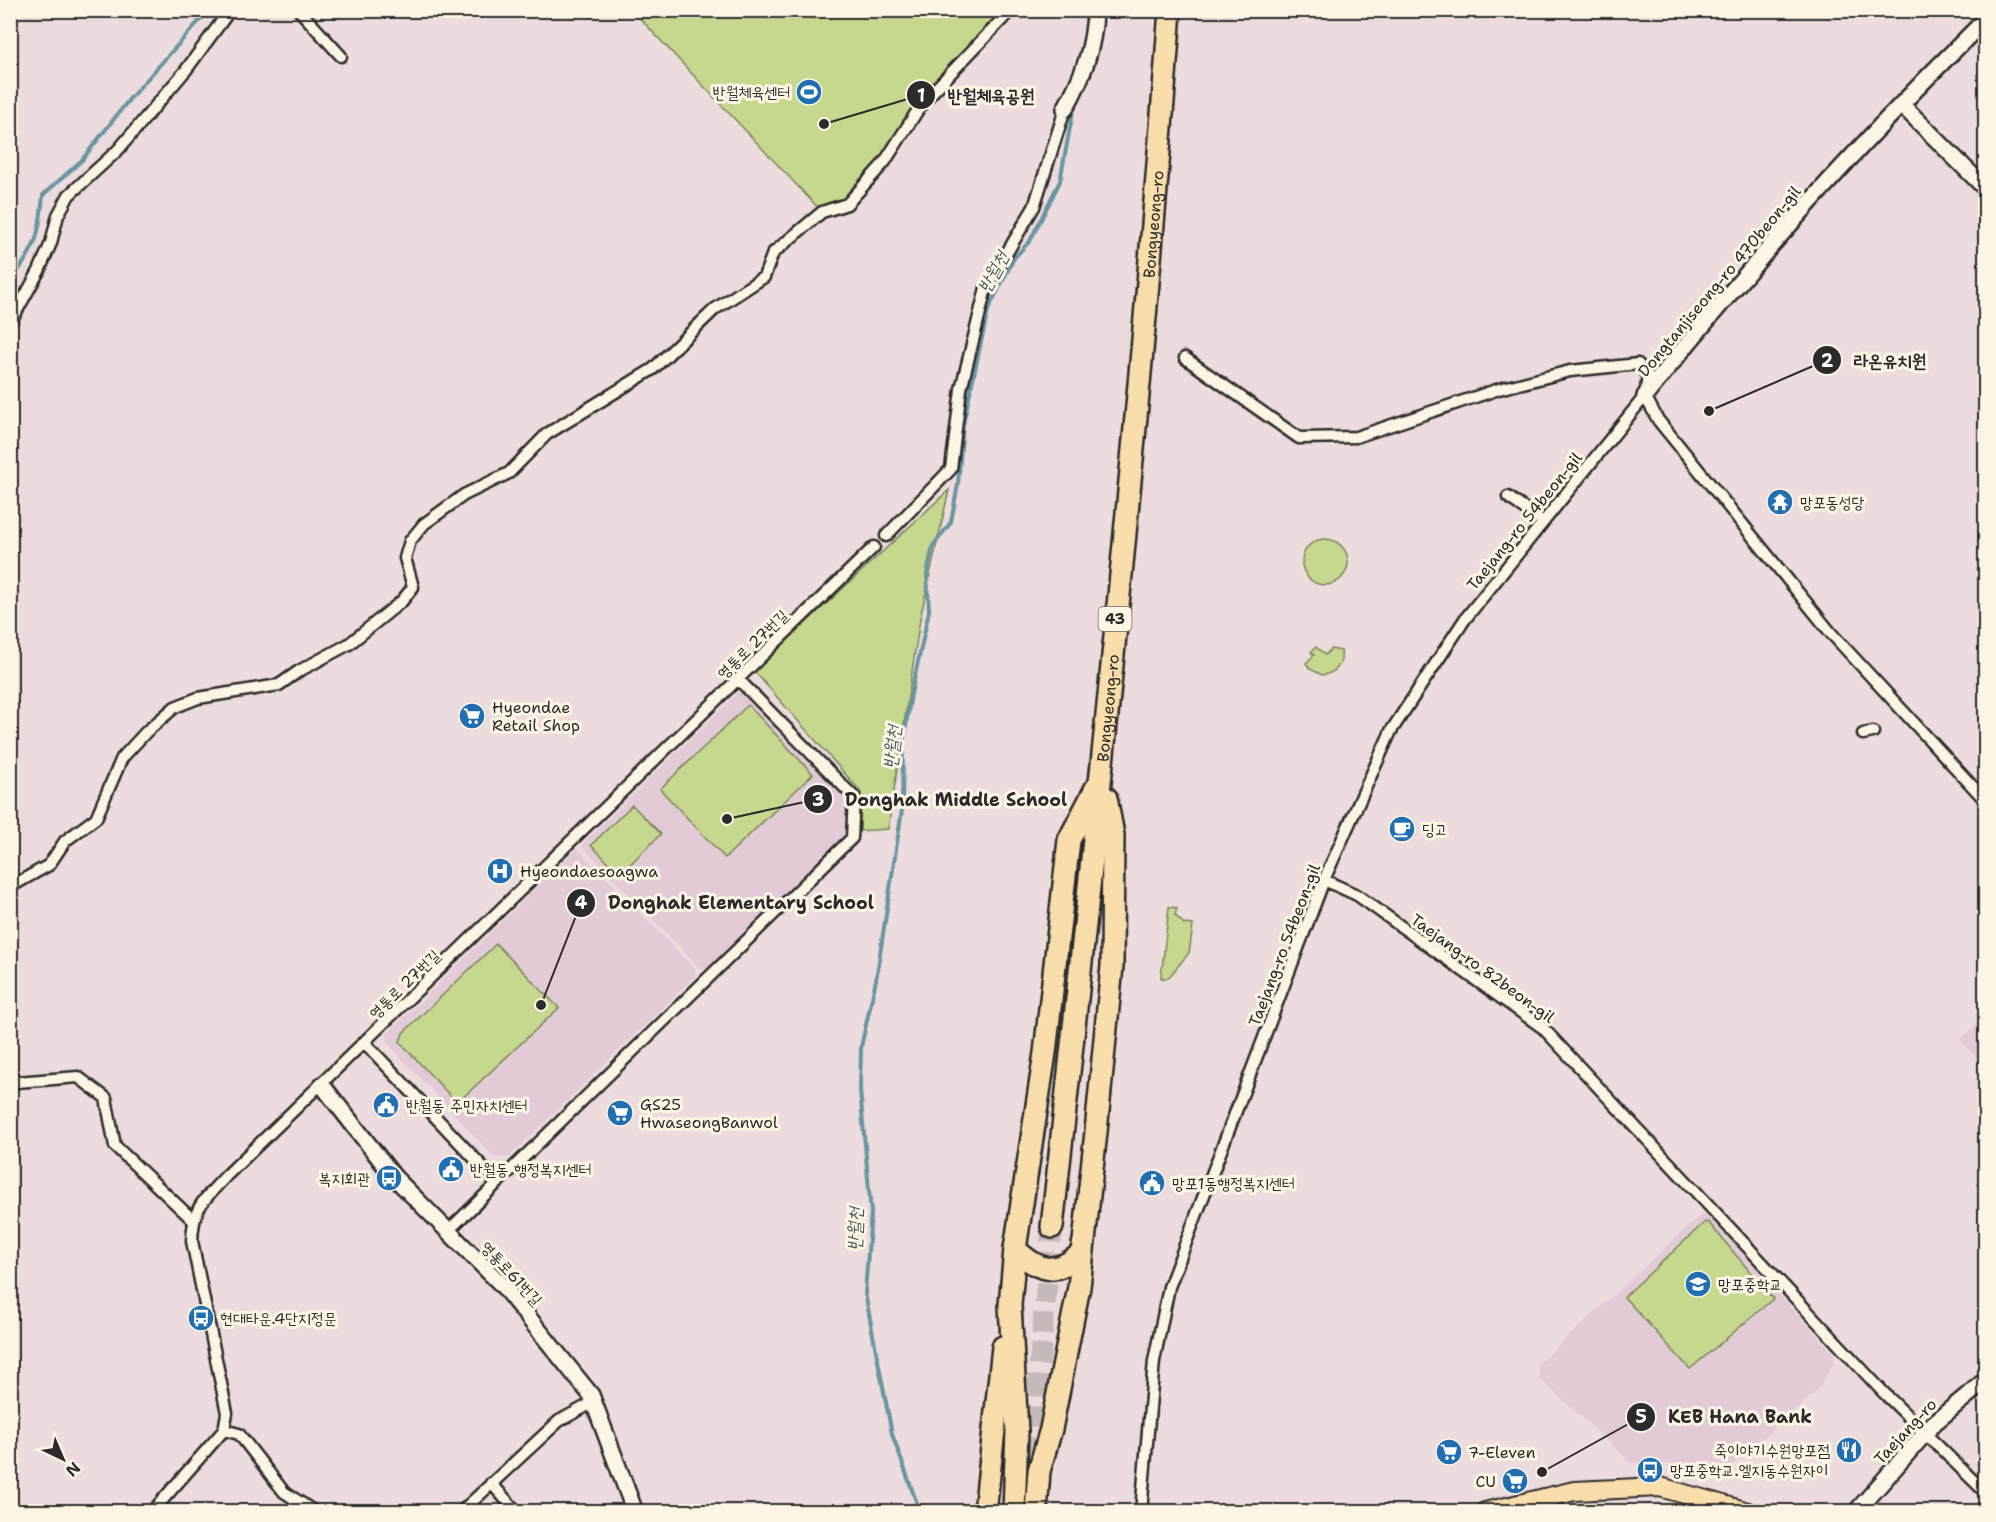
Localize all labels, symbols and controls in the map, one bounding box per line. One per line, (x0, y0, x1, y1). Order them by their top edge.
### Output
sports icon: 반월체육센터 (794, 77, 824, 107)
callout: 반월체육공원 (906, 77, 1047, 113)
place label: 반월체육센터 (713, 82, 790, 103)
text: 1 (917, 84, 925, 108)
text: 반월체육공원 (948, 84, 1034, 108)
street label: Bongyeong-ro (1138, 169, 1168, 279)
street label: Dongtanjiseong-ro 470beon-gil (1633, 181, 1806, 381)
water label: 반월천 (972, 246, 1015, 297)
callout: 라온유치원 (1812, 342, 1938, 378)
text: 2 (1821, 349, 1834, 373)
text: 라온유치원 (1854, 349, 1926, 373)
street label: Taejang-ro 54beon-gil (1462, 448, 1587, 595)
temple icon: 망포동성당 (1765, 487, 1795, 517)
place label: 망포동성당 (1800, 492, 1865, 513)
street label: 영통로 27번길 (712, 605, 792, 684)
road number: 43 (1098, 607, 1132, 631)
street label: Bongyeong-ro (1092, 653, 1124, 763)
place label: Hyeondae Retail Shop (492, 697, 580, 736)
supermarket icon: Hyeondae Retail Shop (457, 701, 487, 731)
water label: 반월천 (878, 723, 906, 770)
callout: Donghak Middle School (803, 781, 1080, 817)
text: 3 (812, 788, 824, 812)
text: Donghak Middle School (845, 788, 1067, 812)
cafe icon: 딩고 (1387, 814, 1417, 844)
place label: 딩고 (1422, 819, 1448, 840)
hospital icon: Hyeondaesoagwa (485, 856, 515, 886)
place label: Hyeondaesoagwa (520, 861, 658, 882)
street label: Taejang-ro 54beon-gil (1244, 861, 1325, 1029)
callout: Donghak Elementary School (566, 885, 886, 921)
text: 4 (575, 891, 588, 915)
text: Donghak Elementary School (608, 891, 874, 915)
street label: Taejang-ro 82beon-gil (1407, 909, 1559, 1028)
street label: 영통로 27번길 (364, 945, 444, 1024)
public building icon: 반월동 주민자치센터 (371, 1090, 401, 1120)
place label: GS25 HwaseongBanwol (640, 1094, 778, 1133)
place label: 반월동 주민자치센터 (406, 1095, 527, 1116)
supermarket icon: GS25 HwaseongBanwol (605, 1098, 635, 1128)
public building icon: 반월동 행정복지센터 (436, 1154, 466, 1184)
place label: 반월동 행정복지센터 (470, 1159, 591, 1180)
bus stop icon: 복지회관 (374, 1163, 404, 1193)
place label: 복지회관 (319, 1168, 370, 1189)
public building icon: 망포1동행정복지센터 (1137, 1168, 1167, 1198)
place label: 망포1동행정복지센터 (1172, 1173, 1295, 1194)
water label: 반월천 (842, 1205, 868, 1251)
street label: 영통로61번길 (476, 1237, 547, 1310)
school or university icon: 망포중학교 (1683, 1269, 1713, 1299)
place label: 망포중학교 (1718, 1274, 1782, 1295)
bus stop icon: 현대타운.4단지정문 (186, 1303, 216, 1333)
place label: 현대타운.4단지정문 (220, 1308, 337, 1329)
street label: Taejang-ro (1869, 1394, 1941, 1469)
callout: KEB Hana Bank (1626, 1399, 1824, 1435)
text: 5 (1635, 1405, 1647, 1429)
text: KEB Hana Bank (1668, 1405, 1812, 1429)
north arrow (33, 1429, 93, 1489)
restaurant icon: 죽이야기수원망포점 (1834, 1435, 1864, 1465)
supermarket icon: 7-Eleven (1434, 1437, 1464, 1467)
place label: 죽이야기수원망포점 (1714, 1440, 1830, 1461)
place label: 7-Eleven (1468, 1442, 1536, 1463)
bus stop icon: 망포중학교.엘지동수원자이 (1635, 1455, 1665, 1485)
text: N (61, 1457, 85, 1481)
place label: 망포중학교.엘지동수원자이 (1670, 1460, 1829, 1481)
supermarket icon: CU (1500, 1466, 1530, 1496)
place label: CU (1476, 1471, 1496, 1492)

